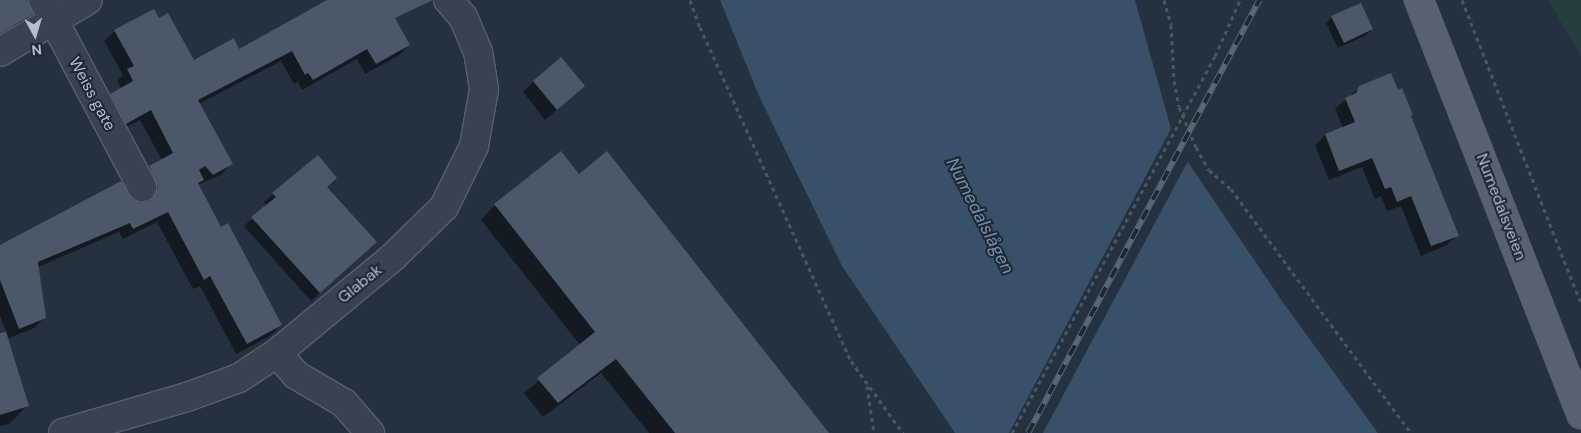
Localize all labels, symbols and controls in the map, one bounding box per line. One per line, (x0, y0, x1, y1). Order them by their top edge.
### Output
north arrow (10, 10, 60, 60)
text: N (31, 40, 43, 59)
street label: Weiss gate (65, 54, 119, 134)
street label: Numedalsveien (1472, 151, 1530, 263)
water label: Numedalslågen (941, 154, 1019, 278)
street label: Glabak (334, 260, 386, 308)

